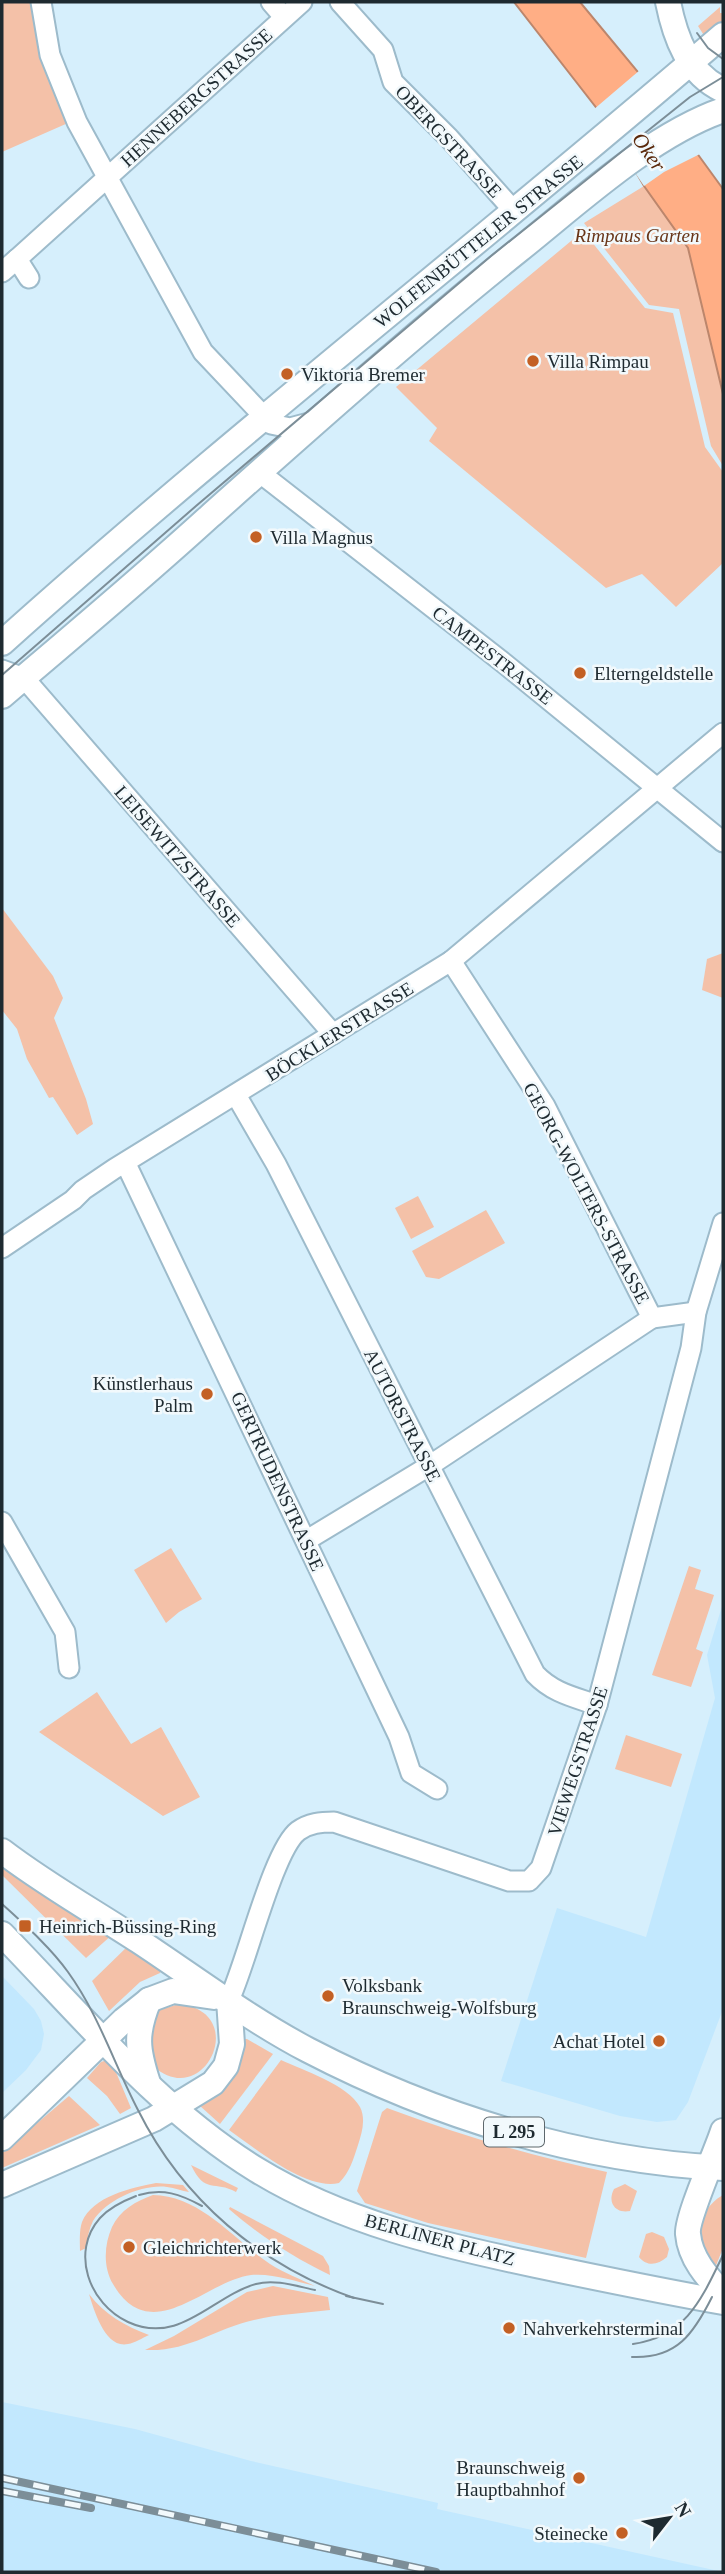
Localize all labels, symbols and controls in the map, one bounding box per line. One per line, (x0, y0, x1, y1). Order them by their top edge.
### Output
street label: HENNEBERGSTRASSE (116, 24, 276, 171)
street label: OBERGSTRASSE (391, 81, 506, 202)
water label: Oker (627, 128, 671, 177)
street label: WOLFENBÜTTELER STRASSE (370, 151, 587, 332)
park label: Rimpaus Garten (573, 225, 700, 246)
place label: Villa Rimpau (547, 351, 649, 372)
marker: Villa Rimpau (525, 353, 541, 369)
place label: Viktoria Bremer (301, 364, 426, 385)
marker: Viktoria Bremer (279, 366, 295, 382)
place label: Villa Magnus (270, 527, 373, 548)
marker: Villa Magnus (248, 529, 264, 545)
street label: CAMPESTRASSE (428, 602, 557, 709)
place label: Elterngeldstelle (594, 663, 713, 684)
marker: Elterngeldstelle (572, 665, 588, 681)
street label: LEISEWITZSTRASSE (110, 781, 245, 931)
street label: BÖCKLERSTRASSE (262, 977, 417, 1085)
street label: GEORG-WOLTERS-STRASSE (519, 1079, 654, 1307)
street label: AUTORSTRASSE (360, 1345, 445, 1485)
place label: Künstlerhaus Palm (93, 1373, 193, 1416)
marker: Künstlerhaus Palm (199, 1386, 215, 1402)
street label: GERTRUDENSTRASSE (227, 1388, 328, 1574)
street label: VIEWEGSTRASSE (543, 1684, 612, 1839)
place label: Heinrich-Büssing-Ring (39, 1916, 217, 1937)
marker: Heinrich-Büssing-Ring (17, 1918, 33, 1934)
place label: Volksbank Braunschweig-Wolfsburg (342, 1975, 537, 2018)
marker: Volksbank Braunschweig-Wolfsburg (320, 1988, 336, 2004)
place label: Achat Hotel (553, 2031, 645, 2052)
marker: Achat Hotel (651, 2033, 667, 2049)
road number: L 295 (484, 2118, 544, 2146)
street label: BERLINER PLATZ (362, 2209, 517, 2270)
place label: Gleichrichterwerk (143, 2237, 282, 2258)
marker: Gleichrichterwerk (121, 2239, 137, 2255)
place label: Nahverkehrsterminal (523, 2318, 683, 2339)
marker: Nahverkehrsterminal (501, 2320, 517, 2336)
place label: Braunschweig Hauptbahnhof (456, 2457, 566, 2500)
marker: Braunschweig Hauptbahnhof (571, 2470, 587, 2486)
north arrow (634, 2483, 704, 2553)
text: N (671, 2498, 696, 2521)
place label: Steinecke (534, 2523, 608, 2544)
marker: Steinecke (614, 2525, 630, 2541)

